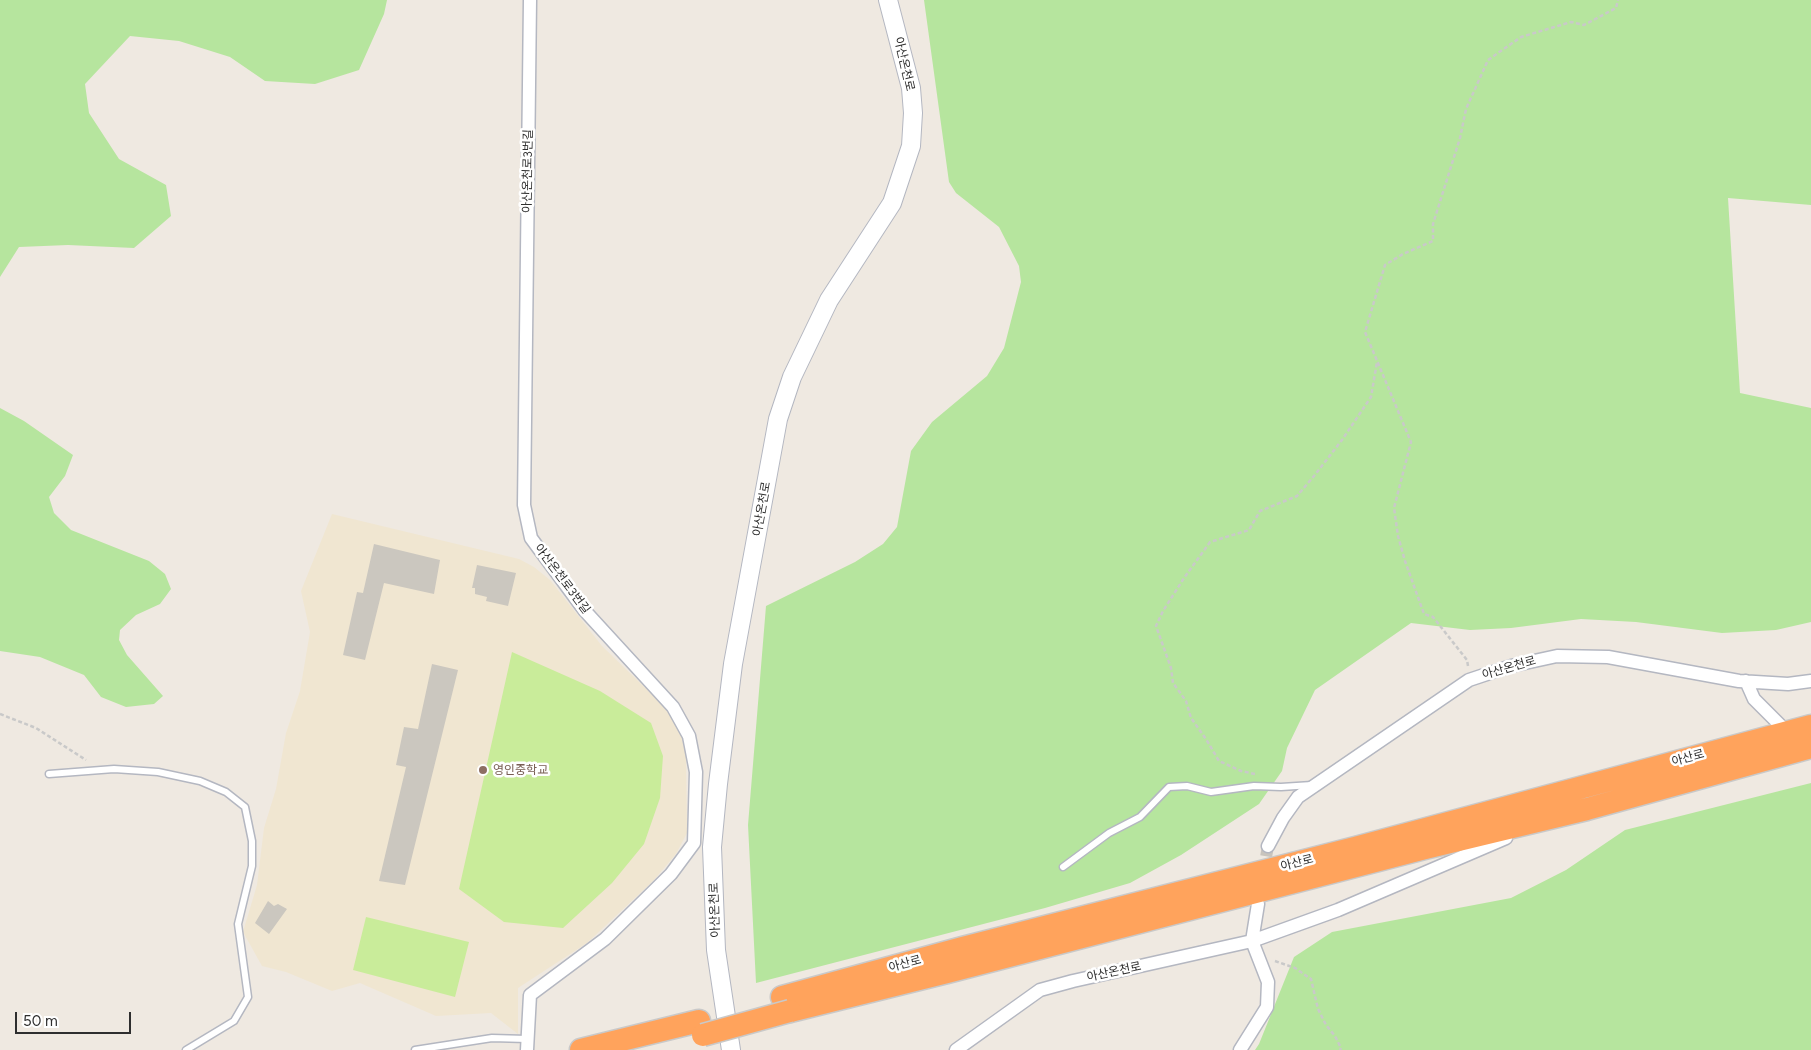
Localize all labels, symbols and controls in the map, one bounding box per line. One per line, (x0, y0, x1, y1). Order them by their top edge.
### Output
street label: 아산온천로 (891, 35, 917, 93)
street label: 아산온천로3번길 (520, 129, 536, 213)
street label: 아산온천로 (750, 481, 774, 537)
street label: 아산온천로3번길 (531, 541, 593, 617)
street label: 아산온천로 (1480, 653, 1538, 683)
street label: 아산로 (1670, 747, 1706, 769)
place label: 영인중학교 (493, 763, 548, 777)
marker: 영인중학교 (477, 764, 489, 776)
street label: 아산로 (1279, 852, 1315, 874)
street label: 아산온천로 (707, 882, 723, 938)
street label: 아산로 (887, 953, 923, 975)
street label: 아산온천로 (1086, 959, 1142, 985)
scale bar (18, 1002, 134, 1034)
text: 50 m (23, 1012, 58, 1030)

